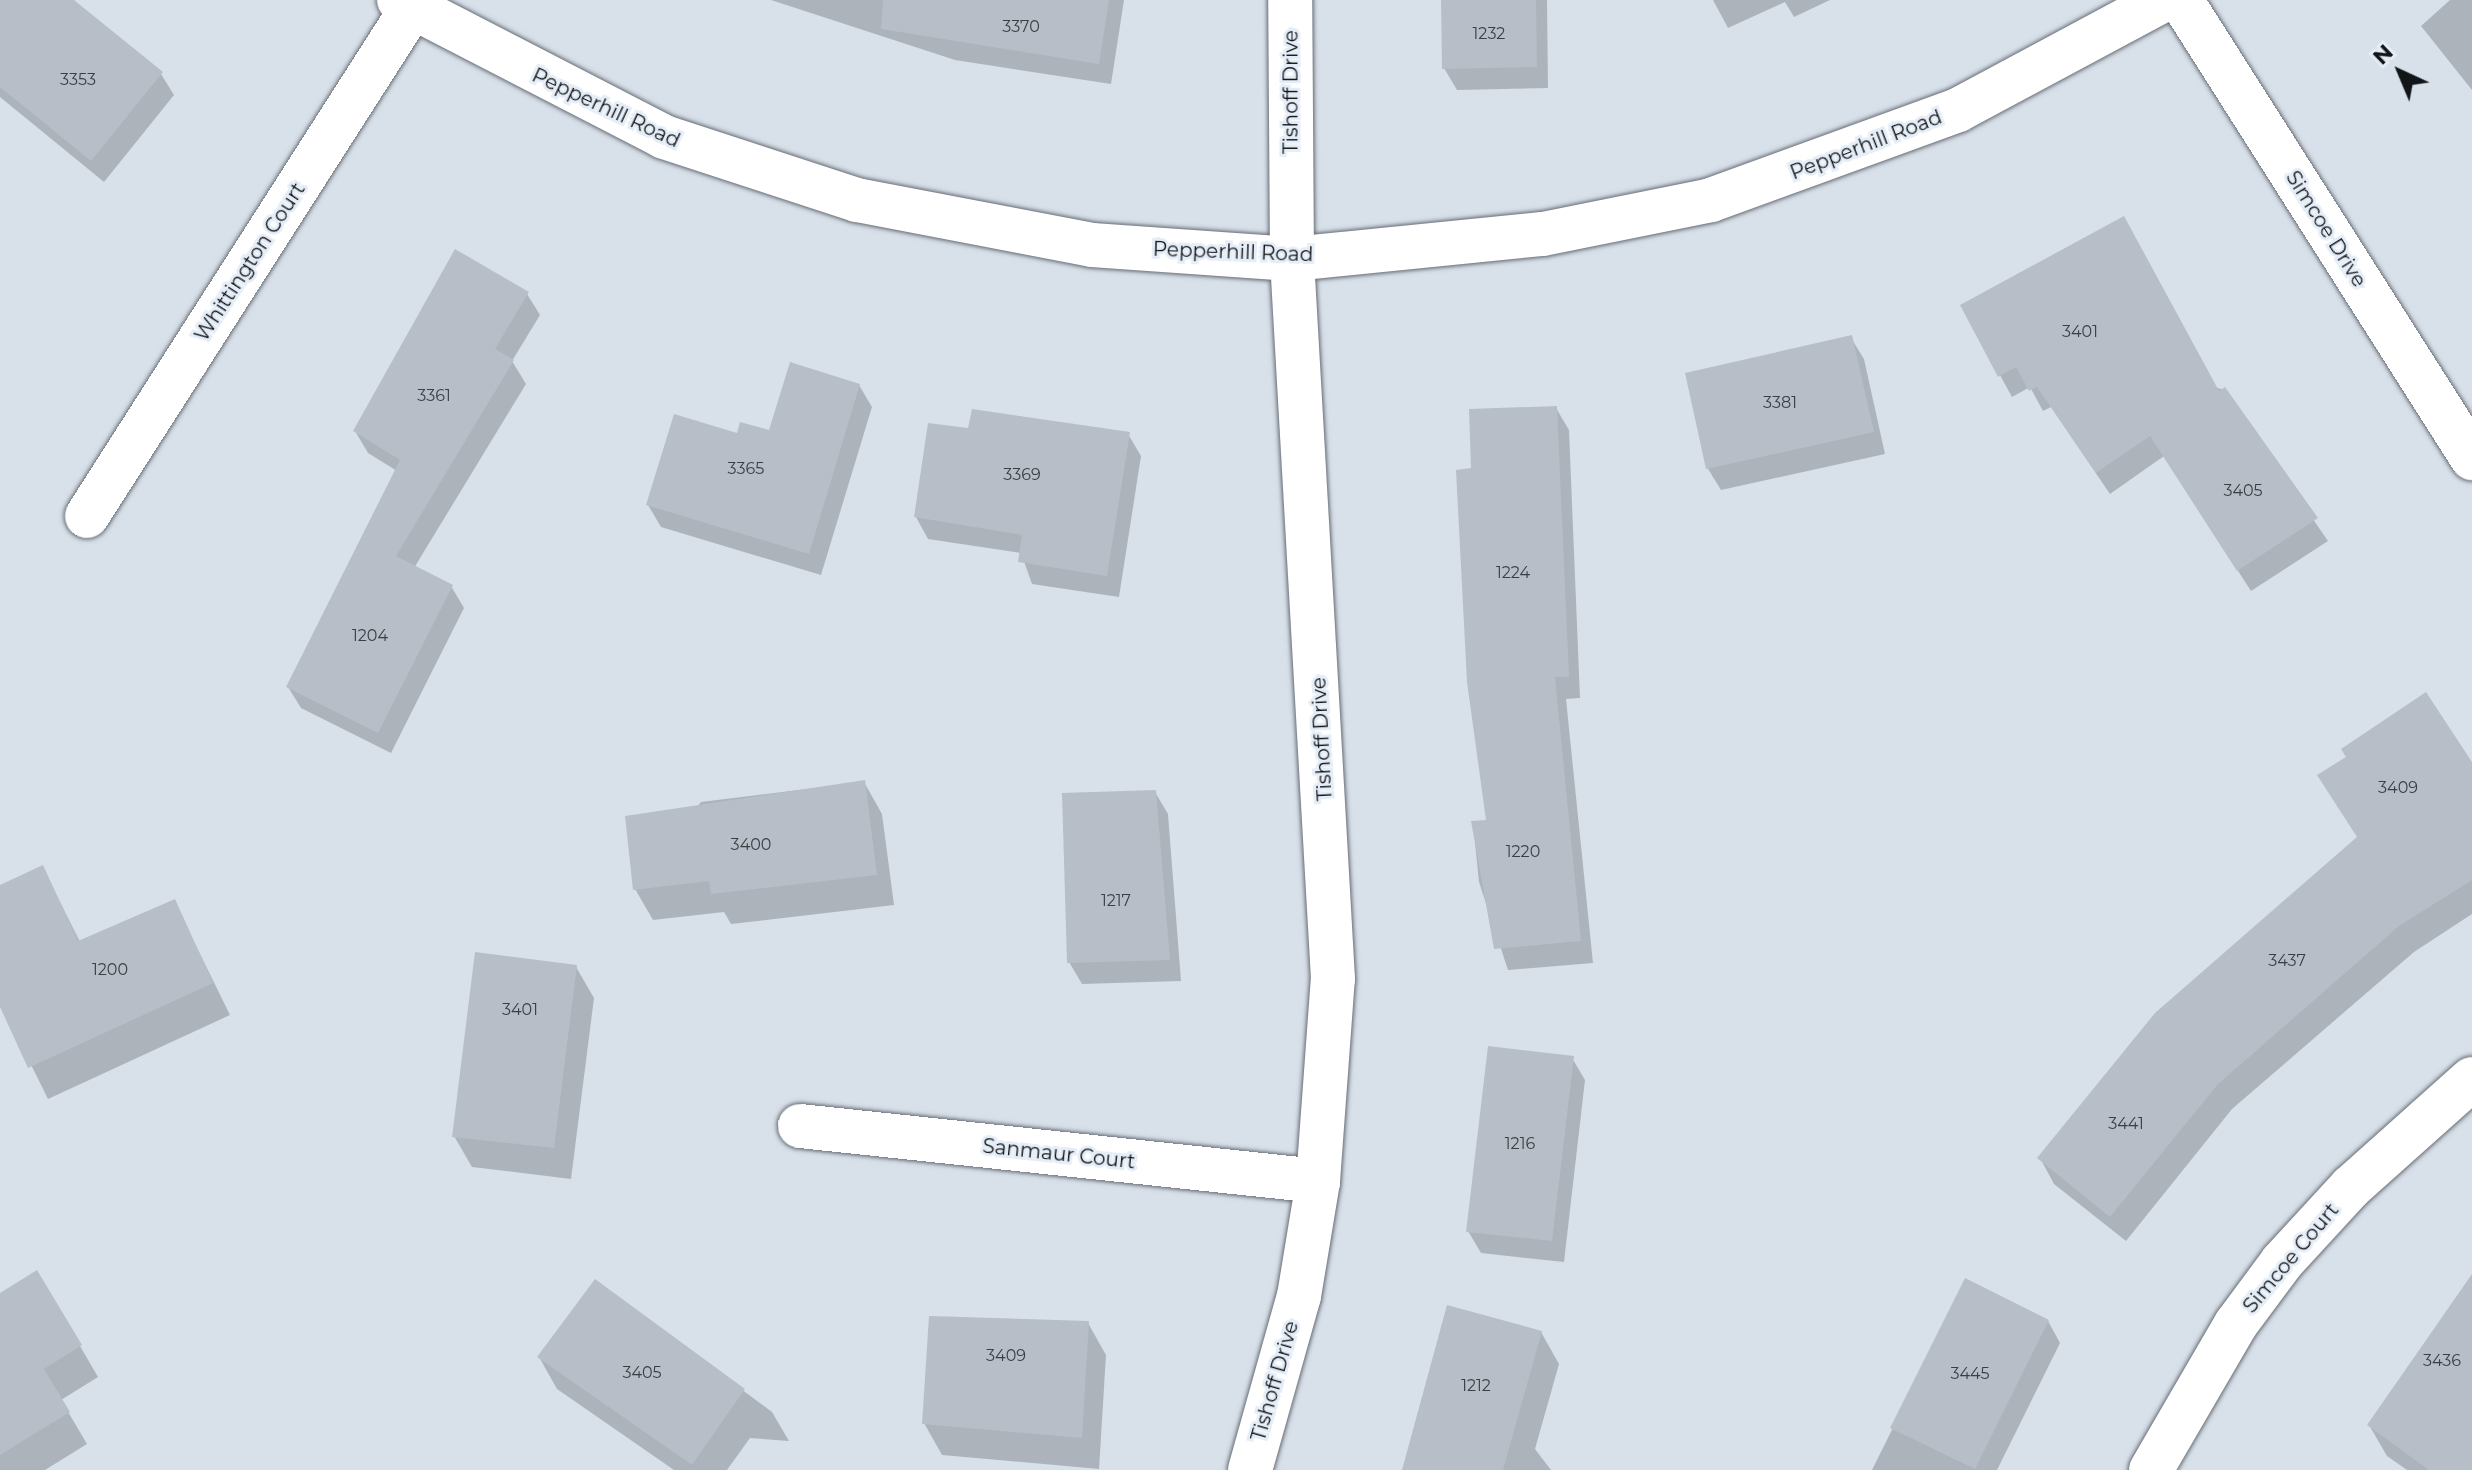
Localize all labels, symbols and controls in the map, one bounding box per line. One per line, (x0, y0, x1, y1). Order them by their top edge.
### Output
house number: 3370 (1002, 17, 1040, 37)
house number: 1232 (1473, 24, 1505, 44)
street label: Tishoff Drive (1279, 30, 1303, 154)
north arrow (2360, 32, 2440, 112)
text: N (2367, 38, 2399, 70)
street label: Pepperhill Road (528, 63, 684, 153)
house number: 3353 (60, 70, 96, 90)
street label: Pepperhill Road (1787, 105, 1945, 185)
street label: Simcoe Drive (2281, 167, 2371, 291)
street label: Whittington Court (190, 178, 310, 346)
street label: Pepperhill Road (1152, 237, 1314, 267)
house number: 3401 (2062, 322, 2098, 342)
house number: 3361 (417, 386, 451, 406)
house number: 3381 (1763, 393, 1797, 413)
house number: 3365 (728, 459, 764, 479)
house number: 3369 (1003, 465, 1041, 485)
house number: 3405 (2223, 481, 2263, 501)
house number: 1224 (1496, 563, 1530, 583)
house number: 1204 (352, 626, 388, 646)
street label: Tishoff Drive (1307, 677, 1337, 801)
house number: 3409 (2378, 778, 2418, 798)
house number: 3400 (731, 835, 771, 855)
house number: 1220 (1506, 842, 1540, 862)
house number: 1217 (1101, 891, 1131, 911)
house number: 3437 (2268, 951, 2306, 971)
house number: 1200 (92, 960, 128, 980)
house number: 3401 (502, 1000, 538, 1020)
house number: 3441 (2108, 1114, 2144, 1134)
street label: Sanmaur Court (981, 1134, 1137, 1174)
house number: 1216 (1505, 1134, 1535, 1154)
street label: Simcoe Court (2238, 1198, 2344, 1318)
street label: Tishoff Drive (1246, 1318, 1304, 1444)
house number: 3409 (986, 1346, 1026, 1366)
house number: 3436 (2423, 1351, 2461, 1371)
house number: 3405 (622, 1363, 662, 1383)
house number: 3445 (1950, 1364, 1990, 1384)
house number: 1212 (1461, 1376, 1491, 1396)

